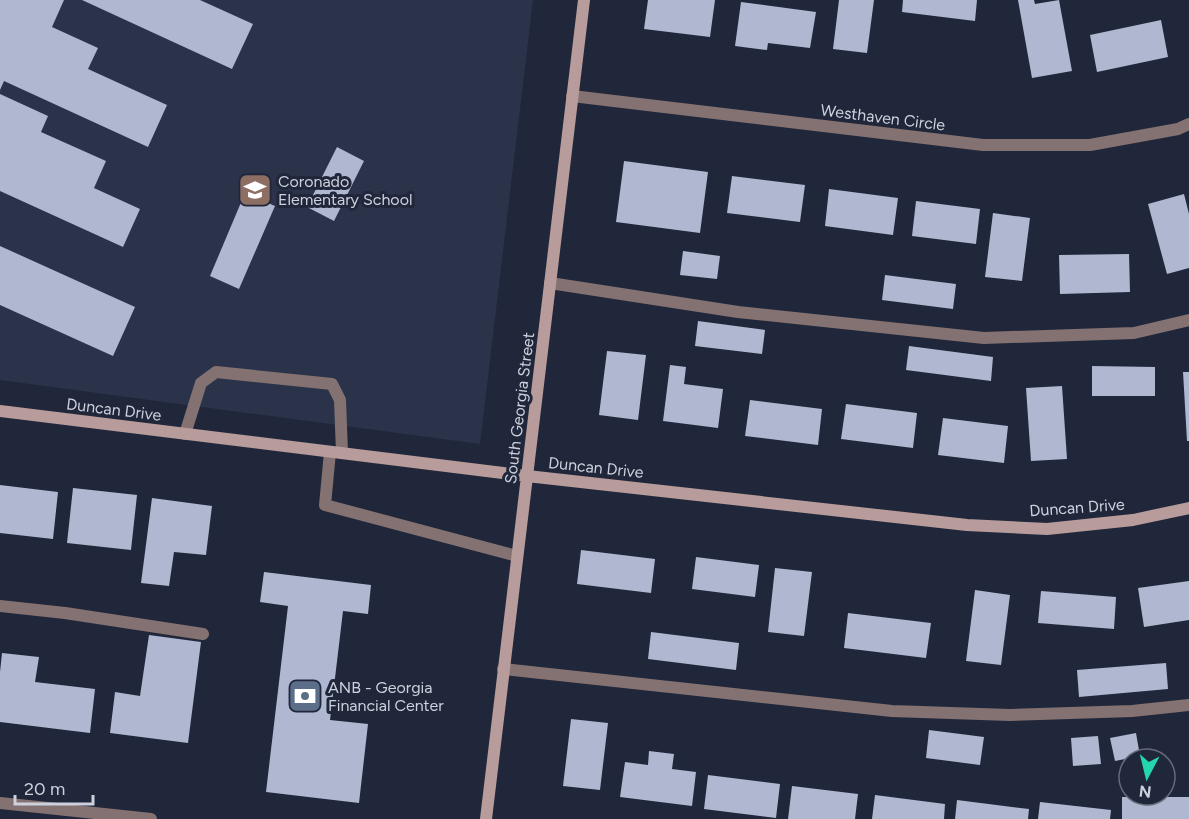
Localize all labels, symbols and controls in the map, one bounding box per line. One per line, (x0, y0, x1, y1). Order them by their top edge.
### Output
street label: Westhaven Circle (820, 100, 947, 135)
school or university icon: Coronado Elementary School (237, 172, 273, 208)
place label: Coronado Elementary School (278, 172, 412, 209)
street label: South Georgia Street (501, 331, 538, 485)
street label: Duncan Drive (65, 394, 163, 425)
street label: Duncan Drive (547, 453, 645, 482)
street label: Duncan Drive (1029, 495, 1126, 520)
bank icon: ANB - Georgia Financial Center (287, 678, 323, 714)
place label: ANB - Georgia Financial Center (328, 678, 444, 715)
north arrow (1117, 747, 1177, 807)
scale bar (15, 768, 93, 806)
text: 20 m (24, 778, 65, 800)
text: N (1138, 781, 1153, 802)

